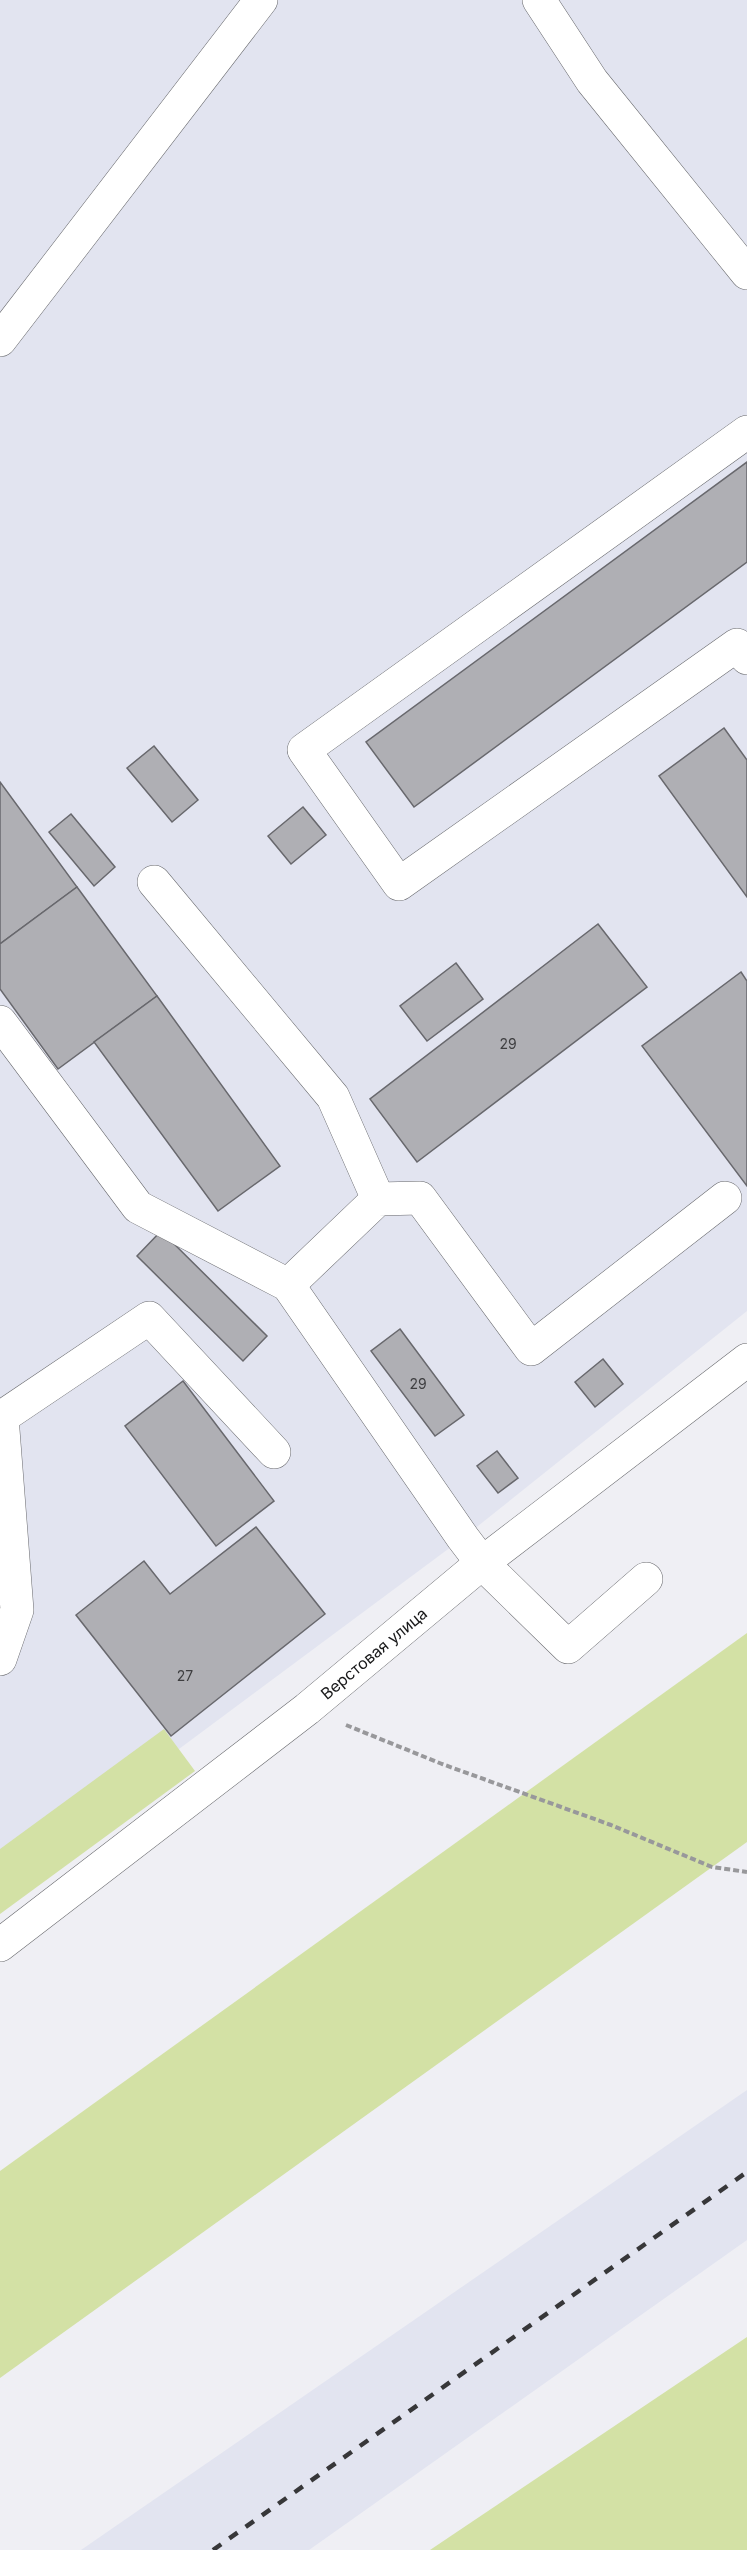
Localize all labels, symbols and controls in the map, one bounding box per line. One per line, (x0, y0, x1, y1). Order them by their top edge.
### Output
house number: 29 (499, 1035, 517, 1052)
house number: 29 (409, 1375, 427, 1392)
street label: Верстовая улица (316, 1603, 431, 1704)
house number: 27 (177, 1667, 193, 1684)

